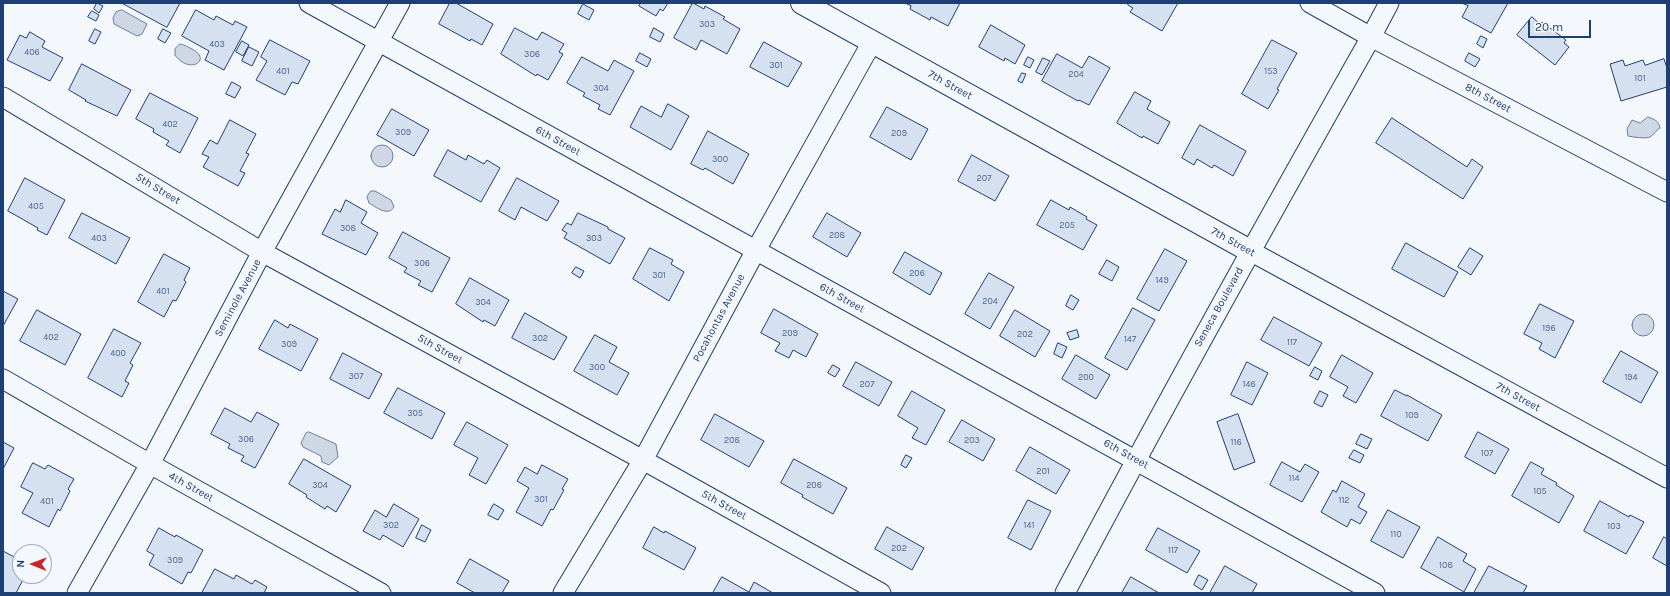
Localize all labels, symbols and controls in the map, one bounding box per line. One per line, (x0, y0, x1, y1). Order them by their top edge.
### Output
scale bar (1530, 12, 1593, 38)
house number: 303 (699, 19, 715, 29)
text: 20 m (1535, 20, 1563, 34)
house number: 403 (209, 39, 225, 49)
house number: 406 (24, 47, 40, 57)
house number: 306 (524, 49, 540, 59)
house number: 301 (769, 60, 783, 70)
house number: 401 (276, 66, 290, 76)
house number: 153 (1264, 66, 1278, 76)
street label: 7th Street (925, 67, 975, 103)
house number: 204 (1068, 69, 1084, 79)
house number: 101 (1634, 73, 1646, 83)
street label: 8th Street (1463, 80, 1513, 116)
house number: 304 (593, 83, 609, 93)
house number: 402 (162, 119, 178, 129)
street label: 6th Street (533, 123, 583, 159)
house number: 309 (395, 127, 411, 137)
house number: 209 (891, 128, 907, 138)
house number: 300 (712, 154, 728, 164)
street label: 5th Street (133, 171, 183, 207)
house number: 207 (977, 173, 991, 183)
house number: 405 (28, 201, 44, 211)
house number: 205 (1059, 220, 1075, 230)
house number: 308 (340, 223, 356, 233)
street label: 7th Street (1208, 224, 1258, 260)
house number: 208 (829, 230, 845, 240)
house number: 403 (91, 233, 107, 243)
house number: 303 (586, 233, 602, 243)
street label: Seminole Avenue (212, 257, 264, 339)
house number: 306 (414, 258, 430, 268)
street label: Seneca Boulevard (1192, 265, 1246, 349)
house number: 206 (909, 268, 925, 278)
house number: 301 (652, 270, 666, 280)
street label: Pocahontas Avenue (690, 272, 748, 364)
house number: 149 (1155, 275, 1169, 285)
street label: 6th Street (817, 280, 867, 316)
house number: 401 (156, 286, 170, 296)
house number: 204 (982, 296, 998, 306)
house number: 304 (475, 297, 491, 307)
house number: 196 (1542, 323, 1556, 333)
house number: 209 (782, 328, 798, 338)
house number: 202 (1017, 329, 1033, 339)
street label: 5th Street (415, 331, 465, 367)
house number: 402 (43, 332, 59, 342)
house number: 302 (532, 333, 548, 343)
house number: 147 (1124, 334, 1136, 344)
house number: 117 (1287, 337, 1297, 347)
house number: 309 (281, 339, 297, 349)
house number: 400 (110, 348, 126, 358)
house number: 300 (589, 362, 605, 372)
house number: 307 (349, 371, 363, 381)
house number: 200 (1078, 372, 1094, 382)
house number: 194 (1624, 372, 1638, 382)
house number: 207 (860, 379, 874, 389)
house number: 146 (1242, 379, 1256, 389)
street label: 7th Street (1493, 379, 1543, 415)
house number: 305 (407, 408, 423, 418)
house number: 109 (1405, 410, 1419, 420)
house number: 306 (238, 434, 254, 444)
house number: 208 (724, 435, 740, 445)
house number: 203 (964, 435, 980, 445)
street label: 6th Street (1101, 436, 1151, 472)
house number: 116 (1230, 437, 1242, 447)
house number: 107 (1481, 448, 1493, 458)
house number: 201 (1036, 466, 1050, 476)
street label: 4th Street (166, 469, 216, 505)
house number: 114 (1289, 473, 1299, 483)
house number: 304 (312, 480, 328, 490)
house number: 206 (806, 480, 822, 490)
house number: 105 (1533, 486, 1547, 496)
street label: 5th Street (699, 487, 749, 523)
house number: 301 (534, 494, 548, 504)
house number: 112 (1338, 495, 1350, 505)
house number: 401 (40, 496, 54, 506)
house number: 302 (383, 520, 399, 530)
house number: 141 (1024, 520, 1034, 530)
house number: 103 (1607, 521, 1621, 531)
house number: 110 (1390, 529, 1402, 539)
house number: 202 (891, 543, 907, 553)
north arrow (12, 544, 52, 584)
house number: 117 (1168, 545, 1178, 555)
house number: 309 (167, 555, 183, 565)
text: N (14, 560, 27, 568)
house number: 108 (1439, 560, 1453, 570)

